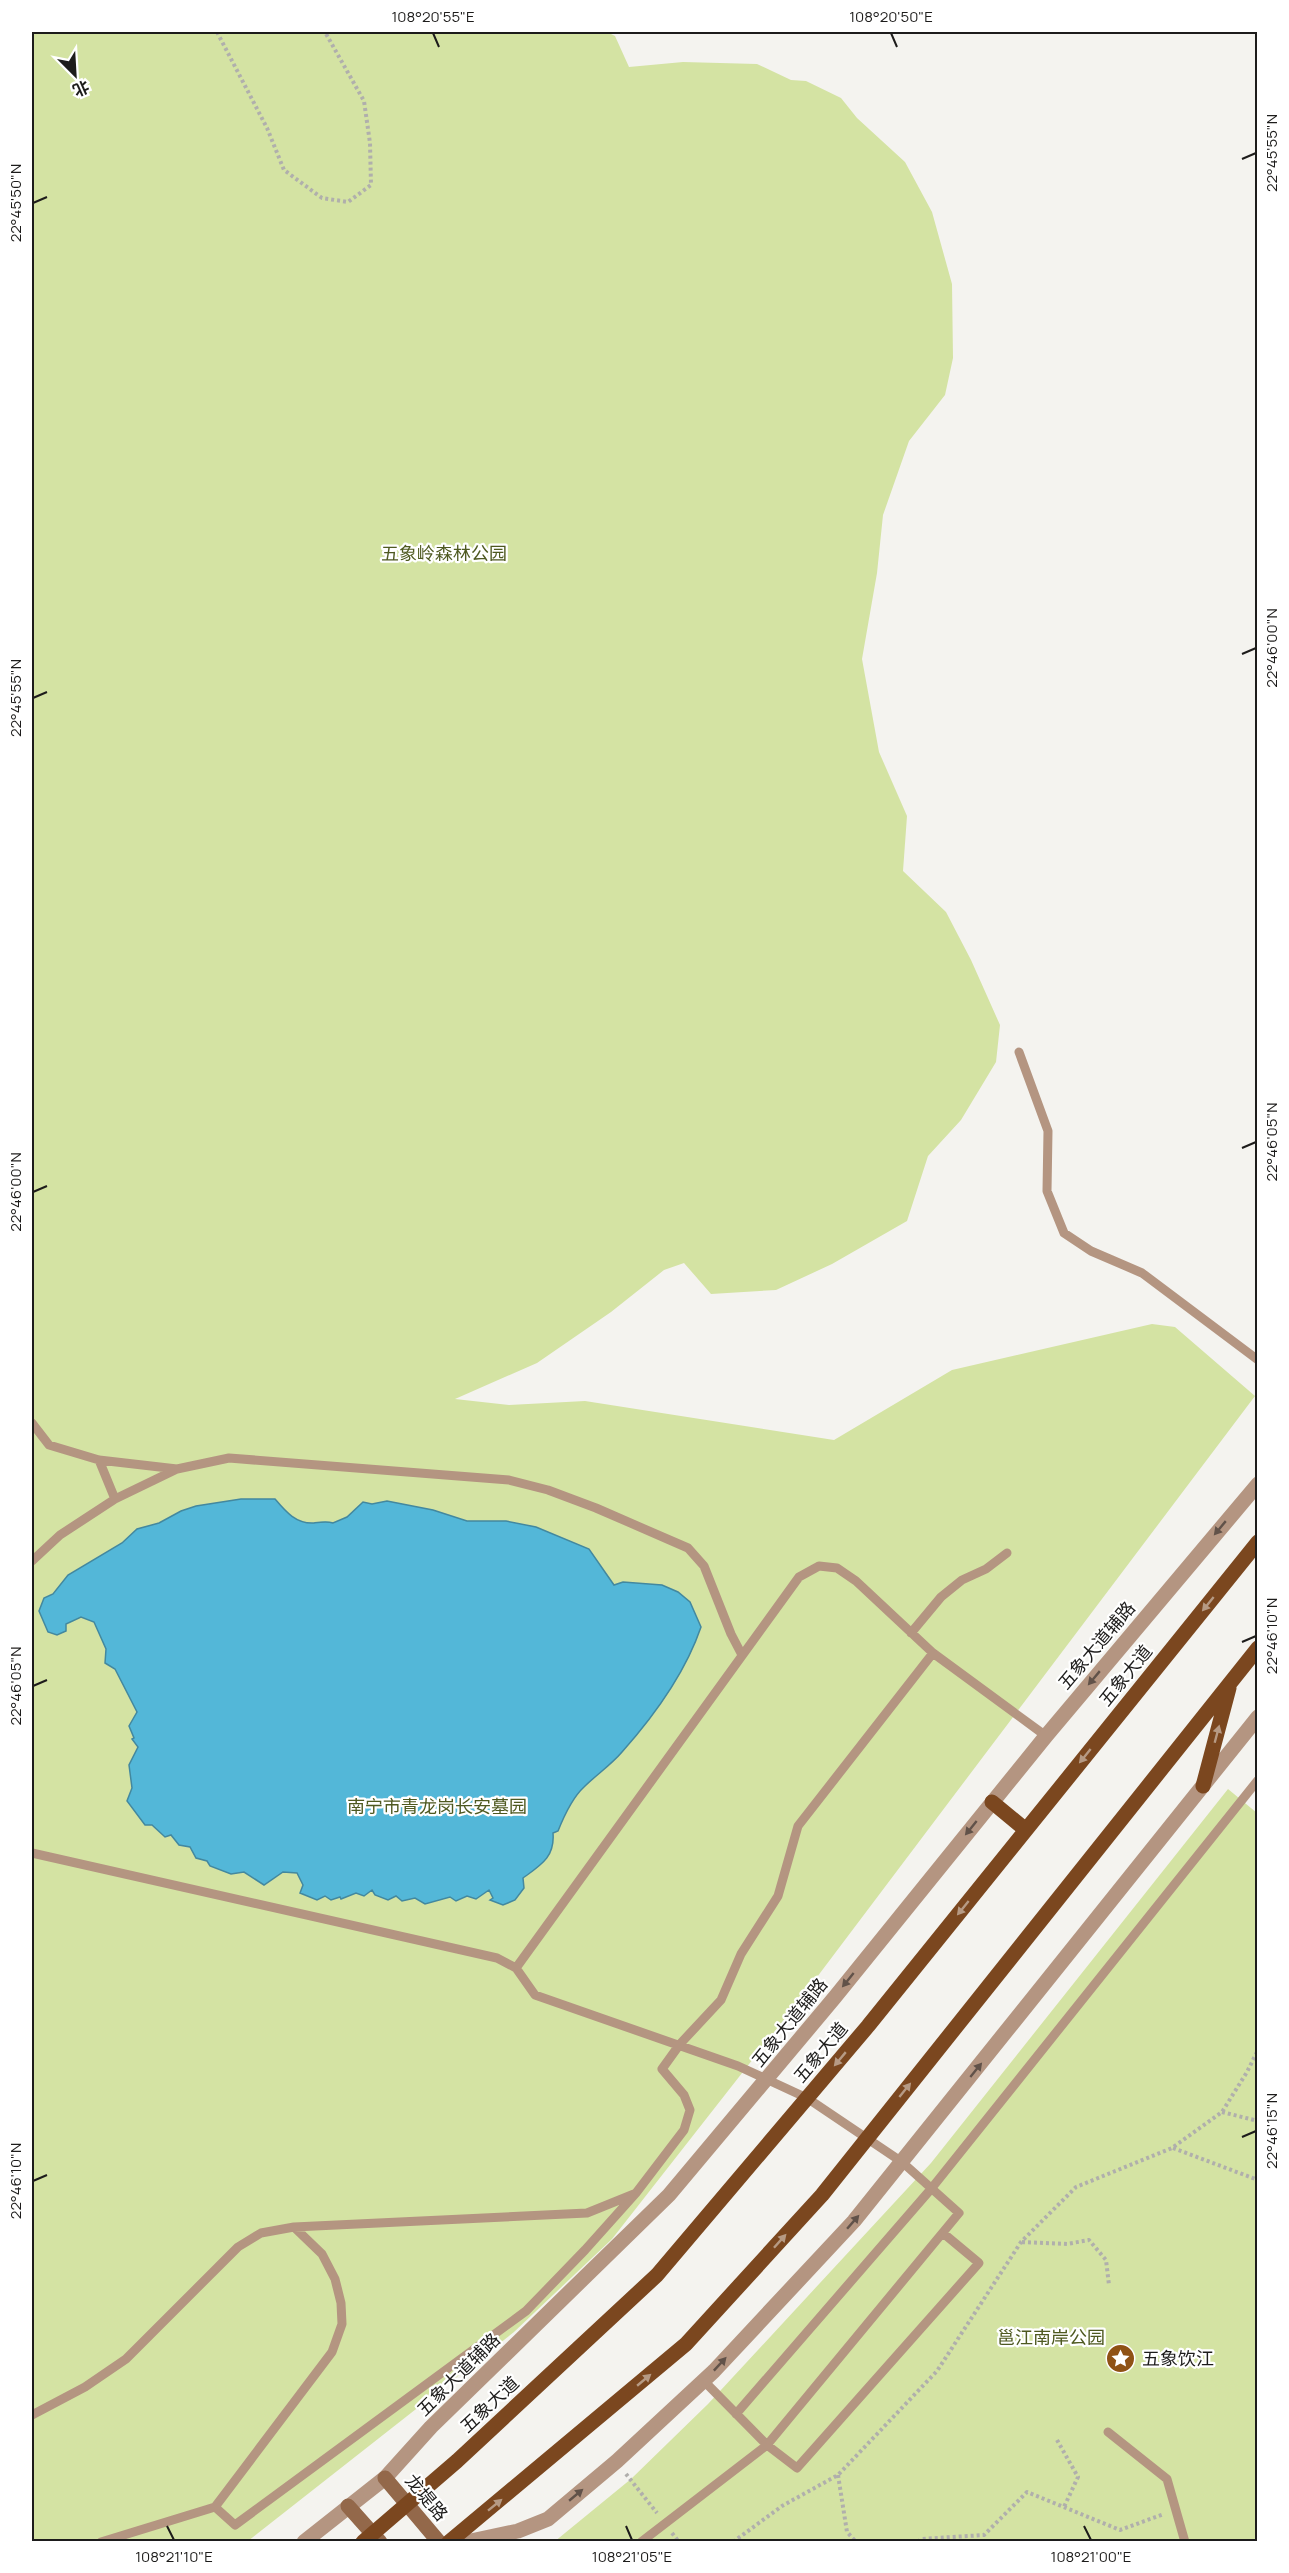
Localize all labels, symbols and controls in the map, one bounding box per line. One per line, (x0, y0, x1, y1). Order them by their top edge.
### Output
text: 108°20'55"E (391, 6, 475, 27)
text: 108°20'50"E (849, 6, 933, 27)
north arrow (45, 45, 105, 105)
text: 北 (69, 75, 93, 102)
text: 22°45'55"N (1261, 114, 1282, 192)
text: 22°45'50"N (5, 164, 26, 242)
park label: 五象岭森林公园 (381, 541, 507, 565)
text: 22°46'00"N (1261, 608, 1282, 688)
text: 22°45'55"N (5, 659, 26, 737)
text: 22°46'05"N (1261, 1102, 1282, 1182)
text: 22°46'00"N (5, 1152, 26, 1232)
one-way arrow (1214, 1520, 1227, 1535)
one-way arrow (1201, 1596, 1214, 1612)
street label: 五象大道辅路 (1053, 1597, 1139, 1693)
text: 22°46'10"N (1261, 1598, 1282, 1674)
street label: 五象大道 (1094, 1640, 1156, 1710)
text: 22°46'05"N (5, 1646, 26, 1726)
one-way arrow (1088, 1670, 1101, 1686)
one-way arrow (1213, 1725, 1222, 1743)
one-way arrow (1079, 1748, 1092, 1764)
park label: 南宁市青龙岗长安墓园 (347, 1794, 527, 1818)
one-way arrow (964, 1820, 977, 1836)
one-way arrow (957, 1900, 970, 1915)
one-way arrow (842, 1972, 855, 1988)
street label: 五象大道辅路 (747, 1973, 831, 2071)
street label: 五象大道 (789, 2017, 851, 2087)
one-way arrow (834, 2051, 847, 2066)
one-way arrow (969, 2062, 982, 2078)
one-way arrow (898, 2083, 910, 2098)
text: 22°46'15"N (1261, 2093, 1282, 2169)
text: 22°46'10"N (5, 2143, 26, 2219)
one-way arrow (846, 2215, 859, 2230)
one-way arrow (773, 2233, 787, 2248)
park label: 邕江南岸公园 (997, 2325, 1105, 2349)
street label: 五象大道辅路 (412, 2328, 504, 2420)
place icon: 五象饮江 (1105, 2342, 1137, 2374)
place label: 五象饮江 (1142, 2346, 1214, 2370)
one-way arrow (713, 2358, 727, 2372)
street label: 五象大道 (455, 2372, 523, 2436)
one-way arrow (636, 2374, 651, 2387)
street label: 龙堤路 (400, 2469, 454, 2525)
one-way arrow (568, 2489, 583, 2502)
one-way arrow (487, 2499, 502, 2511)
text: 108°21'10"E (135, 2546, 213, 2567)
text: 108°21'05"E (592, 2546, 672, 2567)
text: 108°21'00"E (1051, 2546, 1131, 2567)

